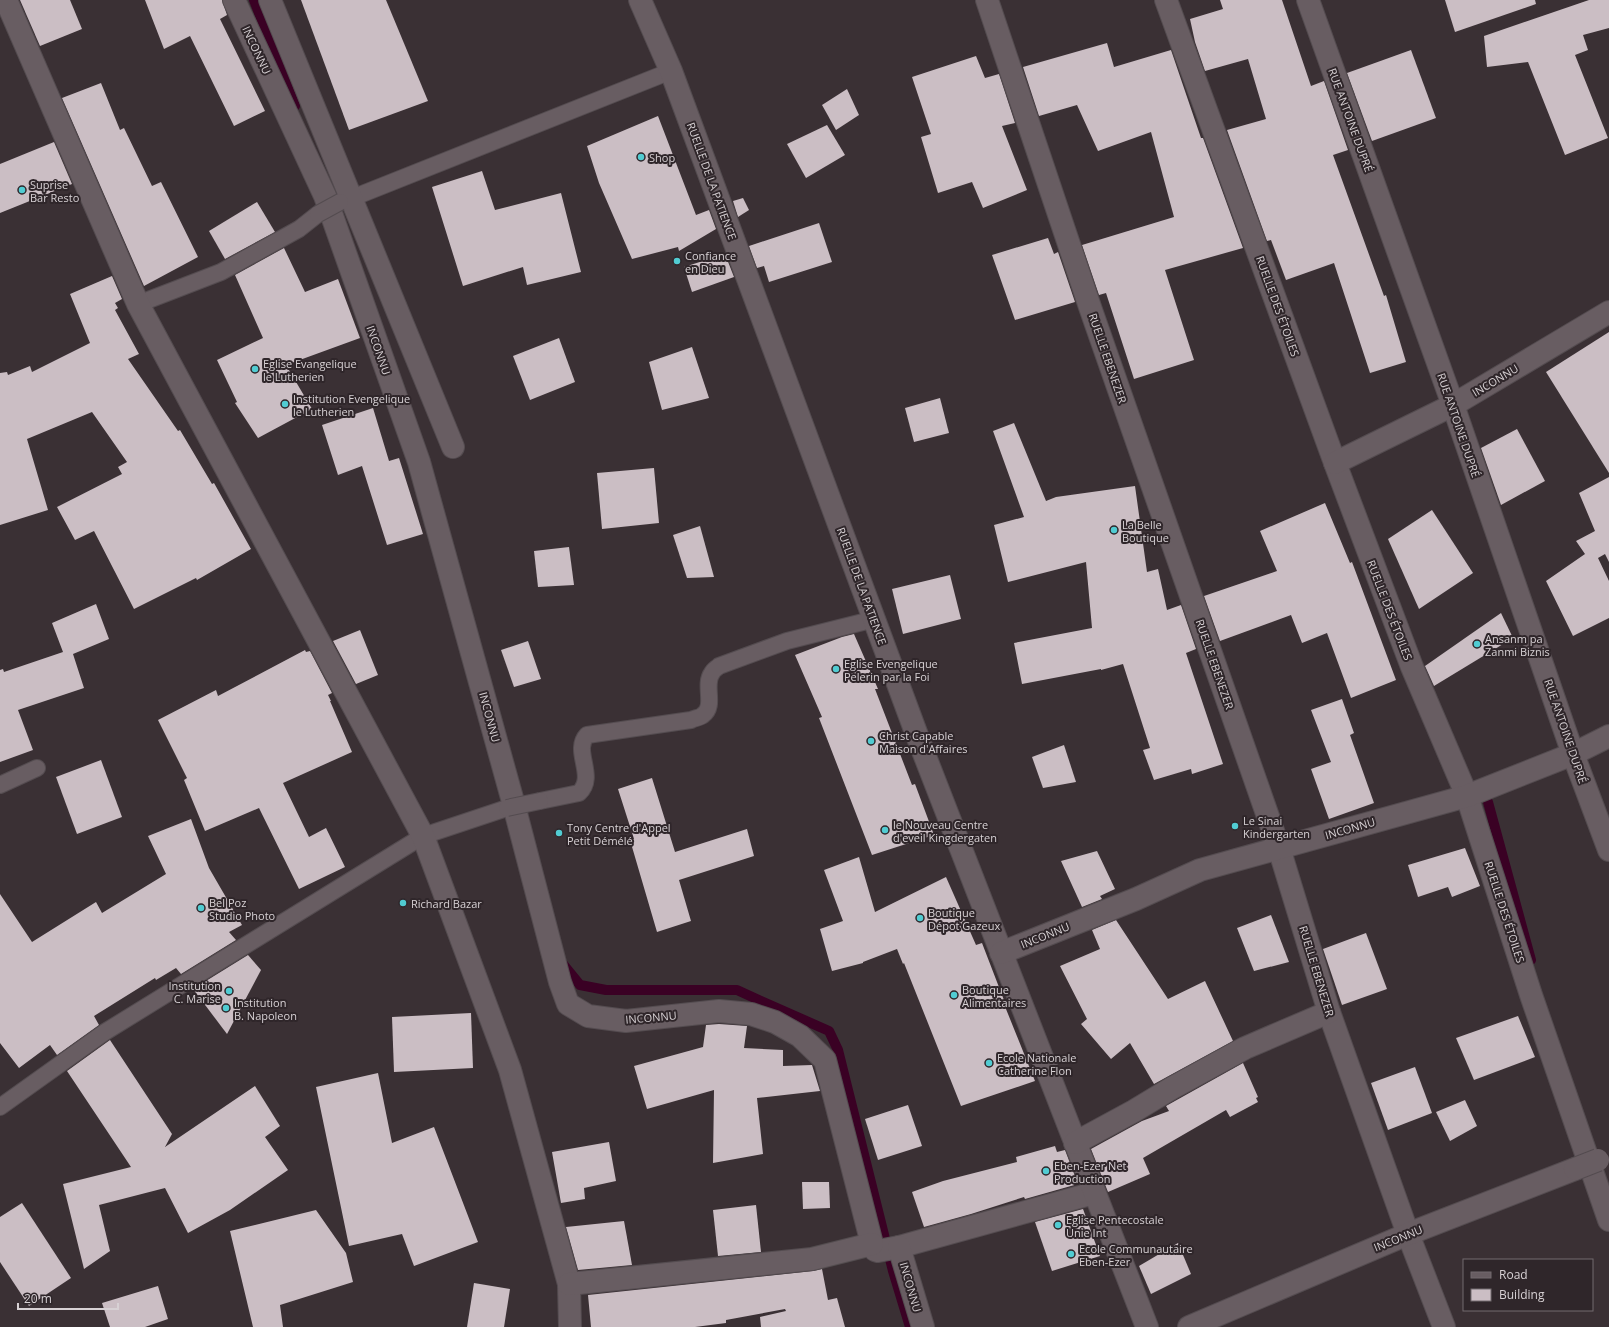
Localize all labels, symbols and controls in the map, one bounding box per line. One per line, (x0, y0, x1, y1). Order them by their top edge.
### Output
street label: INCONNU (239, 24, 275, 76)
street label: RUE ANTOINE DUPRÉ (1325, 66, 1377, 174)
street label: RUELLE DE LA PATIENCE (684, 120, 740, 242)
place label: Shop (649, 150, 675, 165)
marker: Shop (636, 152, 646, 162)
place label: Suprise Bar Resto (30, 177, 80, 205)
marker: Suprise Bar Resto (17, 185, 27, 195)
place label: Confiance en Dieu (685, 248, 736, 276)
street label: RUELLE DES ÉTOILES (1253, 254, 1303, 358)
marker: Confiance en Dieu (672, 256, 682, 266)
street label: RUELLE EBENEZER (1086, 311, 1131, 405)
street label: INCONNU (364, 323, 394, 377)
place label: Eglise Evangelique le Lutherien (263, 356, 357, 384)
street label: INCONNU (1469, 360, 1521, 400)
marker: Eglise Evangelique le Lutherien (250, 364, 260, 374)
street label: RUE ANTOINE DUPRÉ (1434, 371, 1484, 479)
place label: Institution Evengelique le Lutherien (293, 391, 410, 419)
marker: Institution Evengelique le Lutherien (280, 399, 290, 409)
place label: La Belle Boutique (1122, 517, 1169, 545)
street label: RUELLE DE LA PATIENCE (834, 525, 890, 647)
marker: La Belle Boutique (1109, 525, 1119, 535)
street label: RUELLE DES ÉTOILES (1364, 558, 1416, 662)
street label: RUELLE EBENEZER (1193, 617, 1238, 711)
place label: Ansanm pa Zanmi Biznis (1485, 631, 1550, 659)
marker: Ansanm pa Zanmi Biznis (1472, 639, 1482, 649)
place label: Eglise Evengelique Pelerin par la Foi (844, 656, 938, 684)
marker: Eglise Evengelique Pelerin par la Foi (831, 664, 841, 674)
street label: RUE ANTOINE DUPRÉ (1541, 677, 1591, 785)
street label: INCONNU (476, 690, 504, 744)
place label: Christ Capable Maison d'Affaires (879, 728, 968, 756)
marker: Christ Capable Maison d'Affaires (866, 736, 876, 746)
place label: Le Sinai Kindergarten (1243, 813, 1310, 841)
street label: INCONNU (1323, 814, 1377, 842)
place label: le Nouveau Centre d'eveil Kingdergaten (893, 817, 997, 845)
place label: Tony Centre d'Appel Petit Démélé (567, 820, 671, 848)
marker: Le Sinai Kindergarten (1230, 821, 1240, 831)
marker: le Nouveau Centre d'eveil Kingdergaten (880, 825, 890, 835)
marker: Tony Centre d'Appel Petit Démélé (554, 828, 564, 838)
street label: RUELLE DES ÉTOILES (1481, 859, 1529, 965)
place label: Bel Poz Studio Photo (209, 895, 276, 923)
place label: Richard Bazar (411, 896, 482, 911)
marker: Richard Bazar (398, 898, 408, 908)
marker: Bel Poz Studio Photo (196, 903, 206, 913)
place label: Boutique Dépot Gazeux (928, 905, 1000, 933)
marker: Boutique Dépot Gazeux (915, 913, 925, 923)
street label: INCONNU (1018, 918, 1072, 952)
street label: RUELLE EBENEZER (1296, 924, 1338, 1018)
place label: Institution C. Marise (169, 978, 221, 1006)
place label: Boutique Alimentaires (962, 982, 1026, 1010)
marker: Institution C. Marise (224, 986, 234, 996)
marker: Boutique Alimentaires (949, 990, 959, 1000)
place label: Institution B. Napoleon (234, 995, 297, 1023)
marker: Institution B. Napoleon (221, 1003, 231, 1013)
street label: INCONNU (625, 1007, 677, 1027)
place label: Ecole Nationale Catherine Flon (997, 1050, 1076, 1078)
marker: Ecole Nationale Catherine Flon (984, 1058, 994, 1068)
place label: Eben-Ezer Net Production (1054, 1158, 1127, 1186)
marker: Eben-Ezer Net Production (1041, 1166, 1051, 1176)
place label: Eglise Pentecostale Unie Int (1066, 1212, 1164, 1240)
marker: Eglise Pentecostale Unie Int (1053, 1220, 1063, 1230)
street label: INCONNU (1371, 1221, 1425, 1255)
place label: Ecole Communautaire Eben-Ezer (1079, 1241, 1193, 1269)
marker: Ecole Communautaire Eben-Ezer (1066, 1249, 1076, 1259)
legend (1463, 1259, 1593, 1311)
street label: INCONNU (897, 1260, 925, 1314)
text: Road (1499, 1266, 1528, 1283)
scale bar (18, 1285, 118, 1311)
text: Building (1499, 1286, 1545, 1303)
text: 20 m (24, 1290, 52, 1307)

